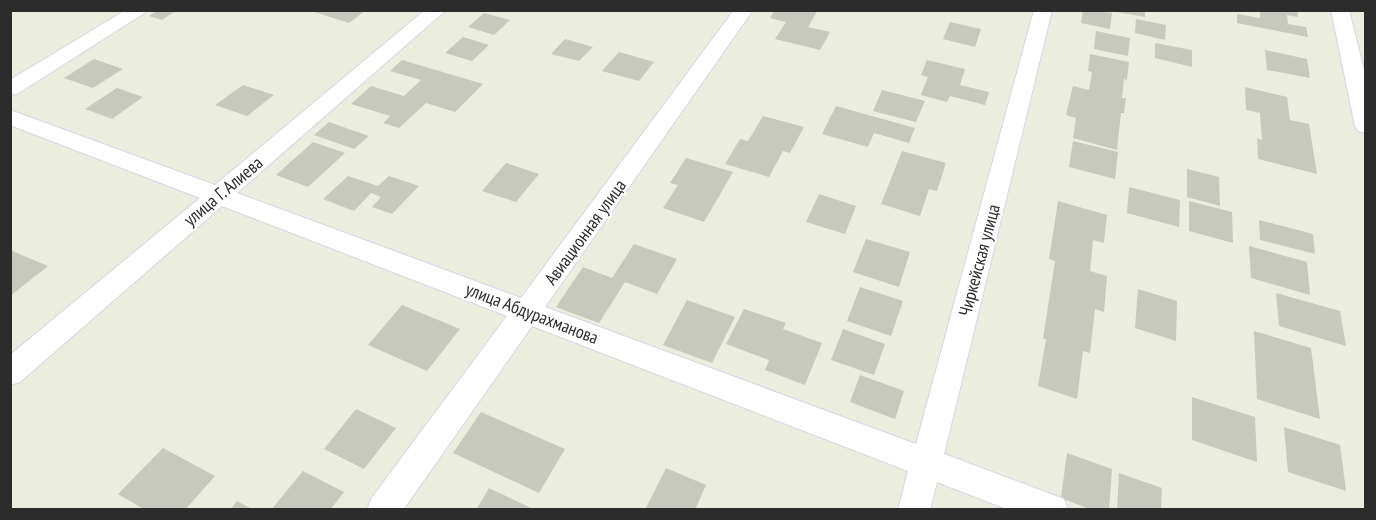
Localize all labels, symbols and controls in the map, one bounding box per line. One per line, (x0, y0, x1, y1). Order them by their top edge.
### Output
street label: улица Г. Алиева (179, 151, 267, 231)
street label: Авиационная улица (539, 175, 631, 289)
street label: Чиркейская улица (953, 202, 1005, 318)
street label: улица Абдурахманова (462, 277, 602, 349)

